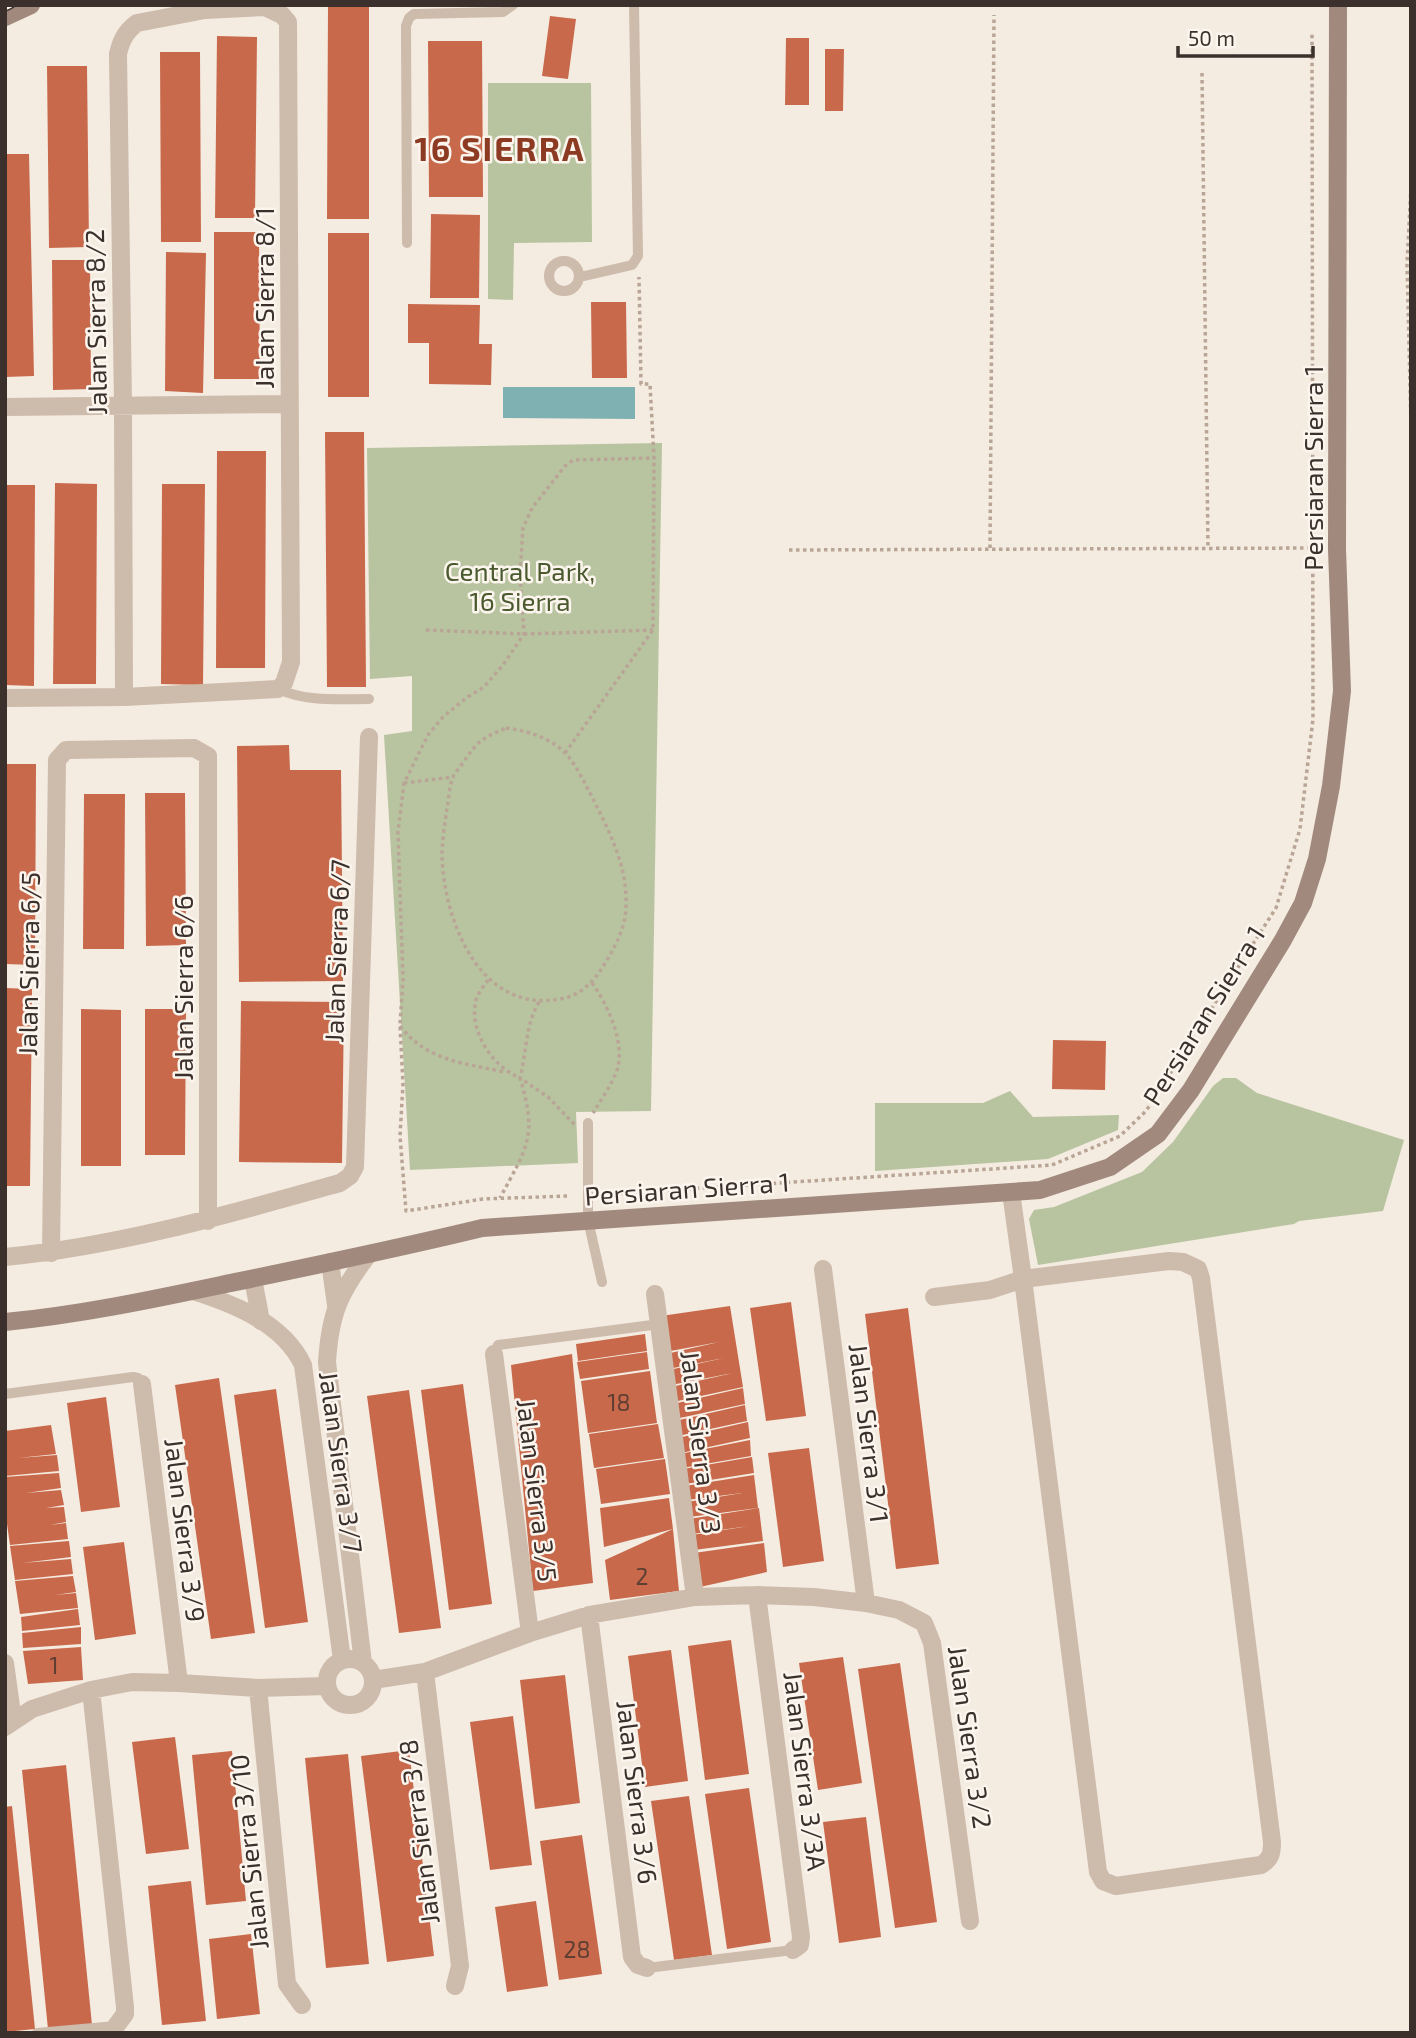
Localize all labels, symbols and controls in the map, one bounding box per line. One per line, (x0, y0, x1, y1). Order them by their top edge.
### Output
scale bar (1178, 14, 1313, 58)
text: 50 m (1188, 25, 1235, 50)
district label: 16 SIERRA (414, 128, 586, 168)
street label: Jalan Sierra 8/1 (248, 207, 279, 389)
street label: Jalan Sierra 8/2 (78, 229, 112, 415)
street label: Persiaran Sierra 1 (1297, 365, 1328, 571)
park label: Central Park, 16 Sierra (445, 555, 595, 616)
street label: Jalan Sierra 6/7 (317, 859, 355, 1043)
street label: Jalan Sierra 6/5 (11, 872, 45, 1056)
street label: Jalan Sierra 6/6 (167, 895, 198, 1081)
street label: Persiaran Sierra 1 (1135, 920, 1271, 1110)
street label: Persiaran Sierra 1 (583, 1165, 791, 1211)
street label: Jalan Sierra 3/1 (844, 1342, 896, 1524)
street label: Jalan Sierra 3/3 (675, 1349, 729, 1535)
street label: Jalan Sierra 3/7 (314, 1369, 370, 1555)
house number: 18 (607, 1388, 631, 1416)
street label: Jalan Sierra 3/5 (511, 1397, 565, 1583)
street label: Jalan Sierra 3/9 (159, 1436, 213, 1624)
house number: 2 (636, 1562, 648, 1590)
street label: Jalan Sierra 3/2 (943, 1644, 999, 1830)
house number: 1 (49, 1651, 59, 1679)
street label: Jalan Sierra 3/3A (778, 1670, 834, 1872)
street label: Jalan Sierra 3/6 (611, 1698, 665, 1886)
street label: Jalan Sierra 3/8 (391, 1738, 445, 1926)
street label: Jalan Sierra 3/10 (222, 1753, 274, 1951)
house number: 28 (564, 1935, 590, 1963)

